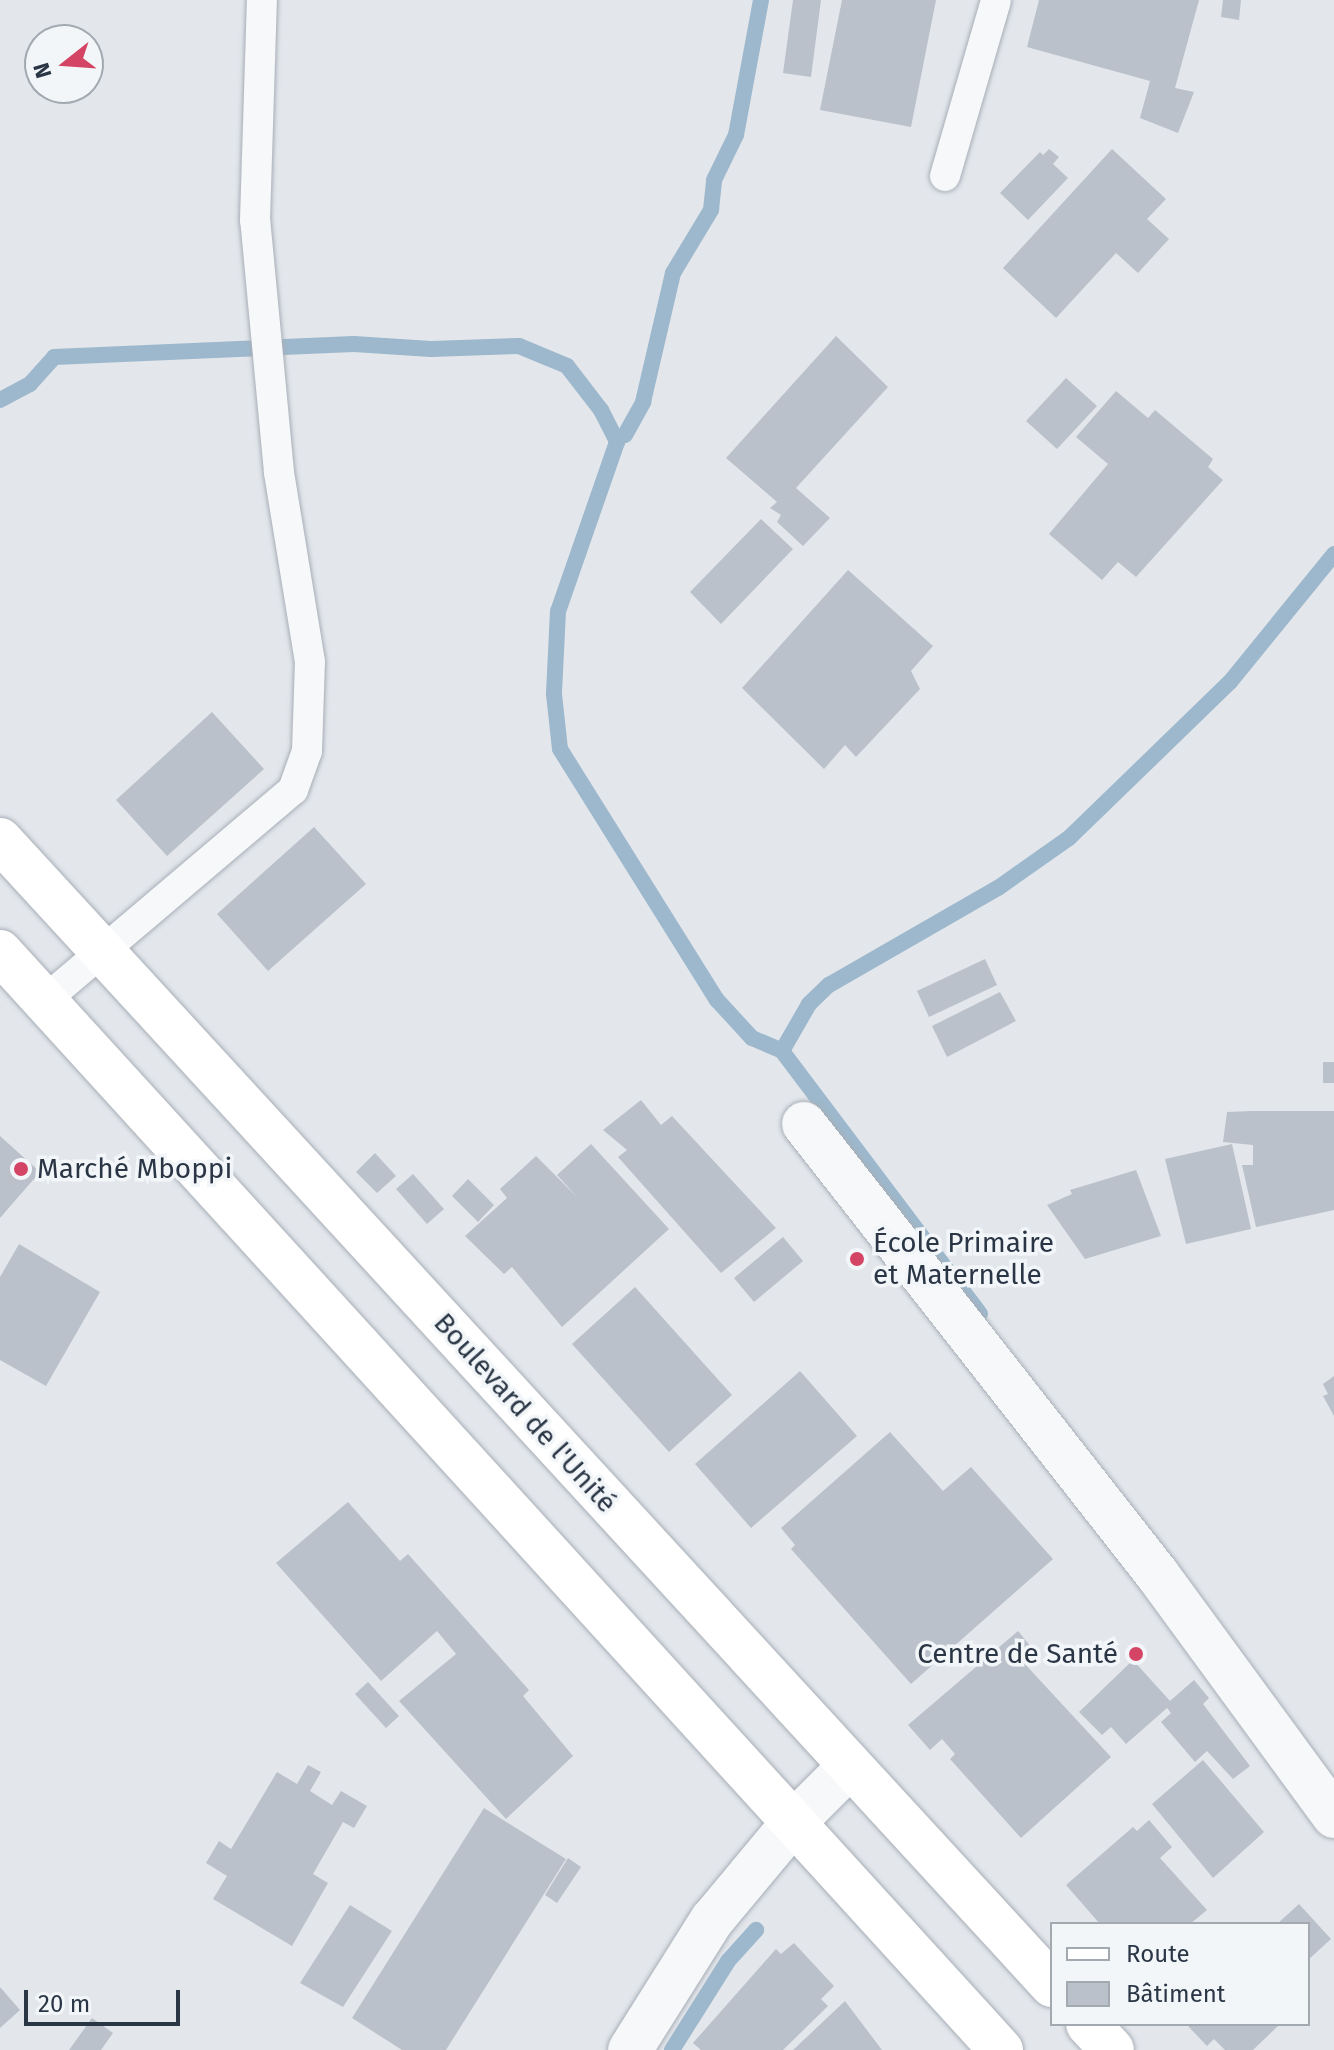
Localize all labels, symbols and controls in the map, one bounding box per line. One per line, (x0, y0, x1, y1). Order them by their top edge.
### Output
north arrow (24, 24, 104, 104)
text: N (27, 60, 58, 82)
place label: Marché Mboppi (37, 1152, 232, 1186)
marker: Marché Mboppi (12, 1160, 30, 1178)
place label: École Primaire et Maternelle (873, 1226, 1054, 1292)
marker: École Primaire et Maternelle (848, 1250, 866, 1268)
street label: Boulevard de l'Unité (427, 1306, 623, 1520)
place label: Centre de Santé (917, 1637, 1118, 1671)
marker: Centre de Santé (1125, 1643, 1147, 1665)
legend (1050, 1922, 1310, 2026)
text: Route (1126, 1940, 1190, 1968)
scale bar (28, 1974, 184, 2024)
text: Bâtiment (1126, 1980, 1225, 2008)
text: 20 m (38, 1990, 90, 2018)

